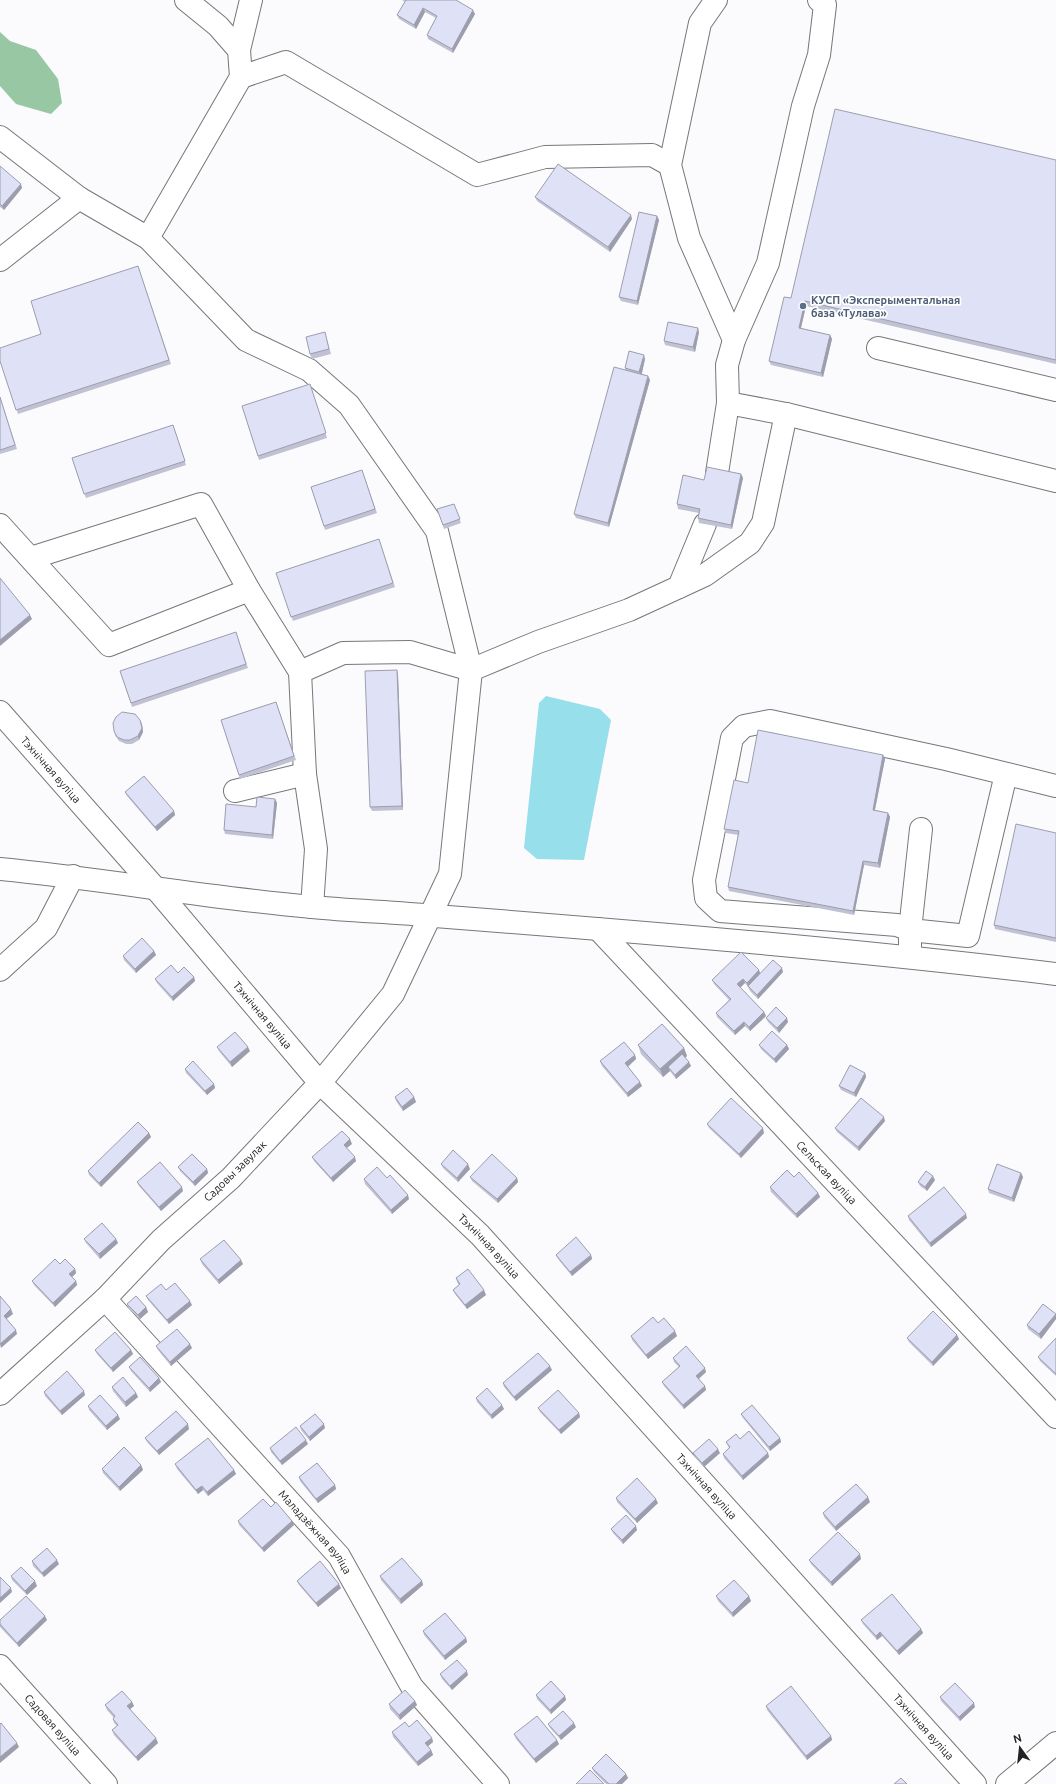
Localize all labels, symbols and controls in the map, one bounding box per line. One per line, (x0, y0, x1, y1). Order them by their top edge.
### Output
place label: КУСП «Эксперыментальная база «Тулава» (811, 294, 960, 319)
marker: КУСП «Эксперыментальная база «Тулава» (798, 301, 808, 311)
street label: Тэхнічная вуліца (19, 734, 83, 805)
street label: Тэхнічная вуліца (231, 979, 294, 1051)
street label: Садовы завулак (201, 1138, 269, 1204)
street label: Сельская вуліца (794, 1138, 859, 1207)
street label: Тэхнічная вуліца (456, 1212, 522, 1281)
street label: Тэхнічная вуліца (674, 1451, 739, 1522)
street label: Маладзёжная вуліца (276, 1488, 354, 1576)
street label: Садовая вуліца (22, 1692, 83, 1758)
street label: Тэхнічная вуліца (891, 1692, 956, 1762)
north arrow (1000, 1728, 1040, 1768)
text: N (1012, 1731, 1023, 1745)

